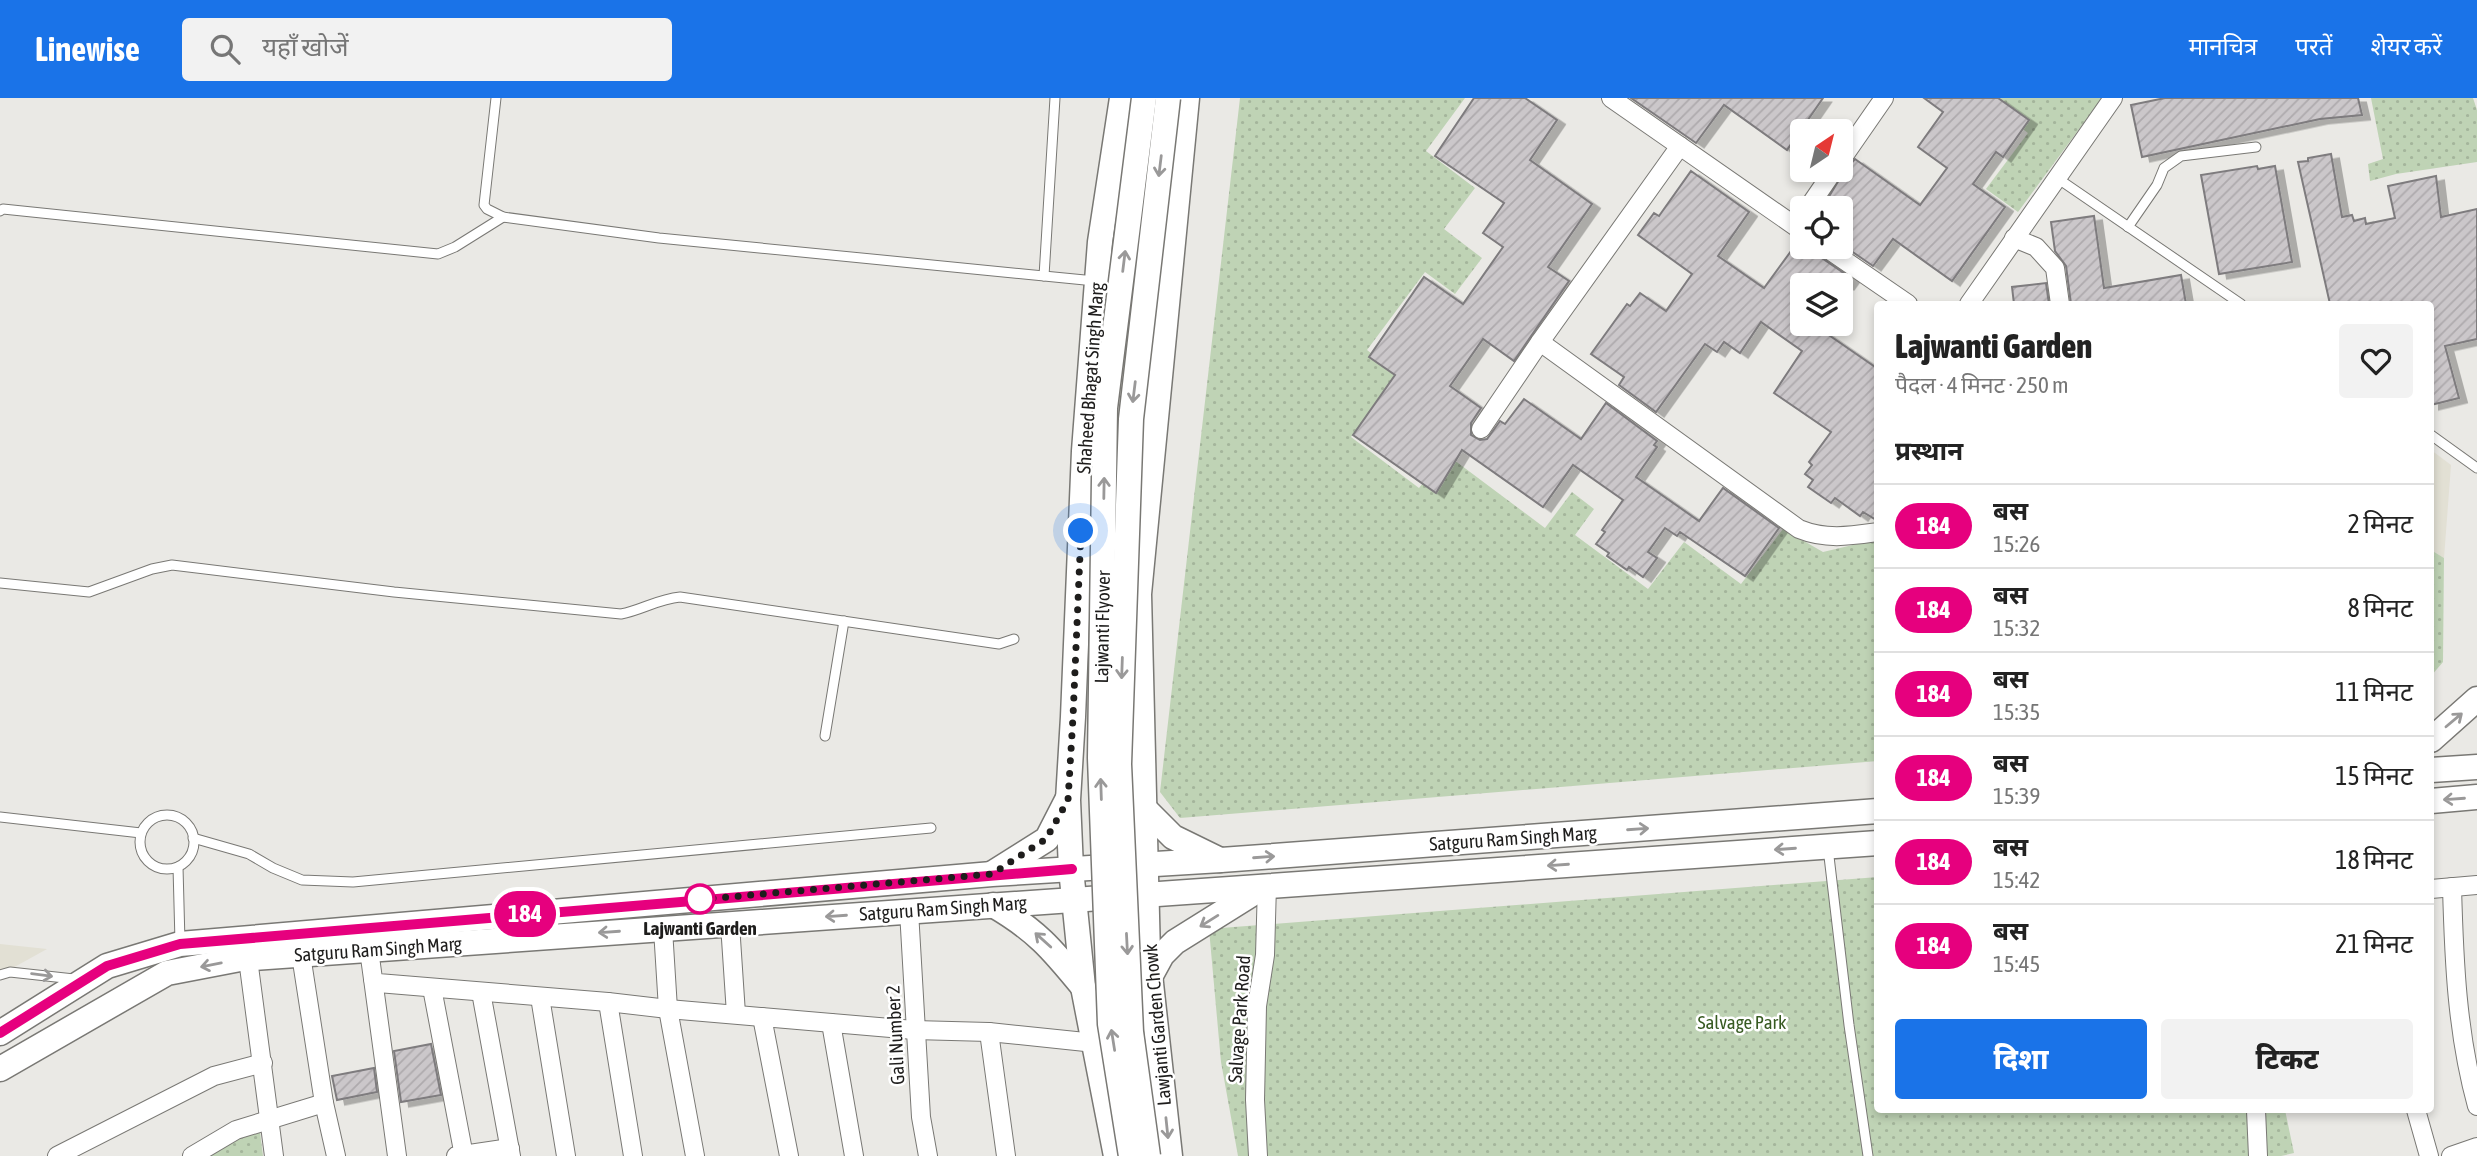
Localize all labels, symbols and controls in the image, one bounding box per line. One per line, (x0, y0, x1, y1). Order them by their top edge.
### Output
search box (182, 18, 672, 81)
text: Linewise (35, 30, 140, 68)
icon: search (206, 30, 244, 68)
text: यहाँ खोजें (262, 32, 348, 62)
text: मानचित्र (2189, 33, 2257, 60)
text: परतें (2295, 33, 2332, 60)
text: शेयर करें (2370, 33, 2442, 60)
north arrow (1790, 119, 1853, 182)
map controls (1790, 119, 1853, 336)
one-way arrow (1154, 154, 1167, 177)
button: locate (1790, 196, 1853, 259)
one-way arrow (1117, 250, 1130, 273)
button: layers (1790, 273, 1853, 336)
street label: Shaheed Bhagat Singh Marg (1072, 281, 1108, 475)
button: heart (2339, 324, 2413, 398)
text: Lajwanti Garden (1895, 327, 2092, 365)
text: पैदल · 4 मिनट · 250 m (1895, 372, 2069, 398)
one-way arrow (1127, 380, 1140, 403)
text: प्रस्थान (1895, 436, 1963, 466)
one-way arrow (1097, 476, 1110, 499)
text: बस (1993, 496, 2028, 526)
text: 2 मिनट (2347, 509, 2413, 539)
text: 184 (1917, 512, 1950, 539)
your location (1063, 513, 1098, 548)
text: 15:26 (1993, 531, 2040, 557)
street label: Lajwanti Flyover (1090, 570, 1114, 684)
text: बस (1993, 580, 2028, 610)
text: 8 मिनट (2347, 593, 2413, 623)
text: 184 (1917, 596, 1950, 623)
text: 15:32 (1993, 615, 2040, 641)
one-way arrow (1115, 656, 1129, 679)
text: बस (1993, 664, 2028, 694)
text: 11 मिनट (2335, 677, 2413, 707)
text: 184 (1917, 680, 1950, 707)
text: 15:35 (1993, 699, 2040, 725)
one-way arrow (2445, 712, 2463, 728)
text: बस (1993, 748, 2028, 778)
text: 15 मिनट (2335, 761, 2413, 791)
text: 184 (1917, 764, 1950, 791)
one-way arrow (1094, 777, 1107, 800)
text: 15:39 (1993, 783, 2040, 809)
one-way arrow (2443, 793, 2466, 806)
street label: Satguru Ram Singh Marg (1428, 821, 1598, 855)
one-way arrow (1626, 822, 1648, 835)
text: बस (1993, 832, 2028, 862)
one-way arrow (1774, 843, 1797, 856)
text: 18 मिनट (2335, 845, 2413, 875)
text: 184 (1917, 848, 1950, 875)
one-way arrow (1252, 850, 1275, 863)
one-way arrow (1547, 859, 1570, 872)
text: 15:42 (1993, 867, 2040, 893)
marker: Lajwanti Garden (685, 884, 715, 914)
line badge: 184 (485, 891, 565, 937)
street label: Satguru Ram Singh Marg (858, 891, 1028, 925)
text: 184 (508, 900, 542, 927)
one-way arrow (825, 910, 847, 923)
one-way arrow (1199, 914, 1219, 928)
text: बस (1993, 916, 2028, 946)
place label: Lajwanti Garden (643, 917, 757, 939)
one-way arrow (597, 926, 620, 939)
text: 21 मिनट (2335, 929, 2413, 959)
street label: Satguru Ram Singh Marg (293, 932, 463, 966)
one-way arrow (1034, 932, 1052, 948)
one-way arrow (1120, 932, 1133, 955)
text: 184 (1917, 932, 1950, 959)
street label: Lawjanti Garden Chowk (1139, 942, 1175, 1107)
text: 15:45 (1993, 951, 2040, 977)
street label: Salvage Park Road (1224, 955, 1254, 1083)
one-way arrow (200, 958, 223, 972)
one-way arrow (30, 969, 52, 982)
street label: Gali Number 2 (881, 985, 909, 1085)
park label: Salvage Park (1698, 1011, 1787, 1033)
button: दिशा (1895, 1019, 2147, 1099)
button: टिकट (2161, 1019, 2413, 1099)
one-way arrow (1106, 1029, 1119, 1052)
one-way arrow (1160, 1116, 1173, 1139)

